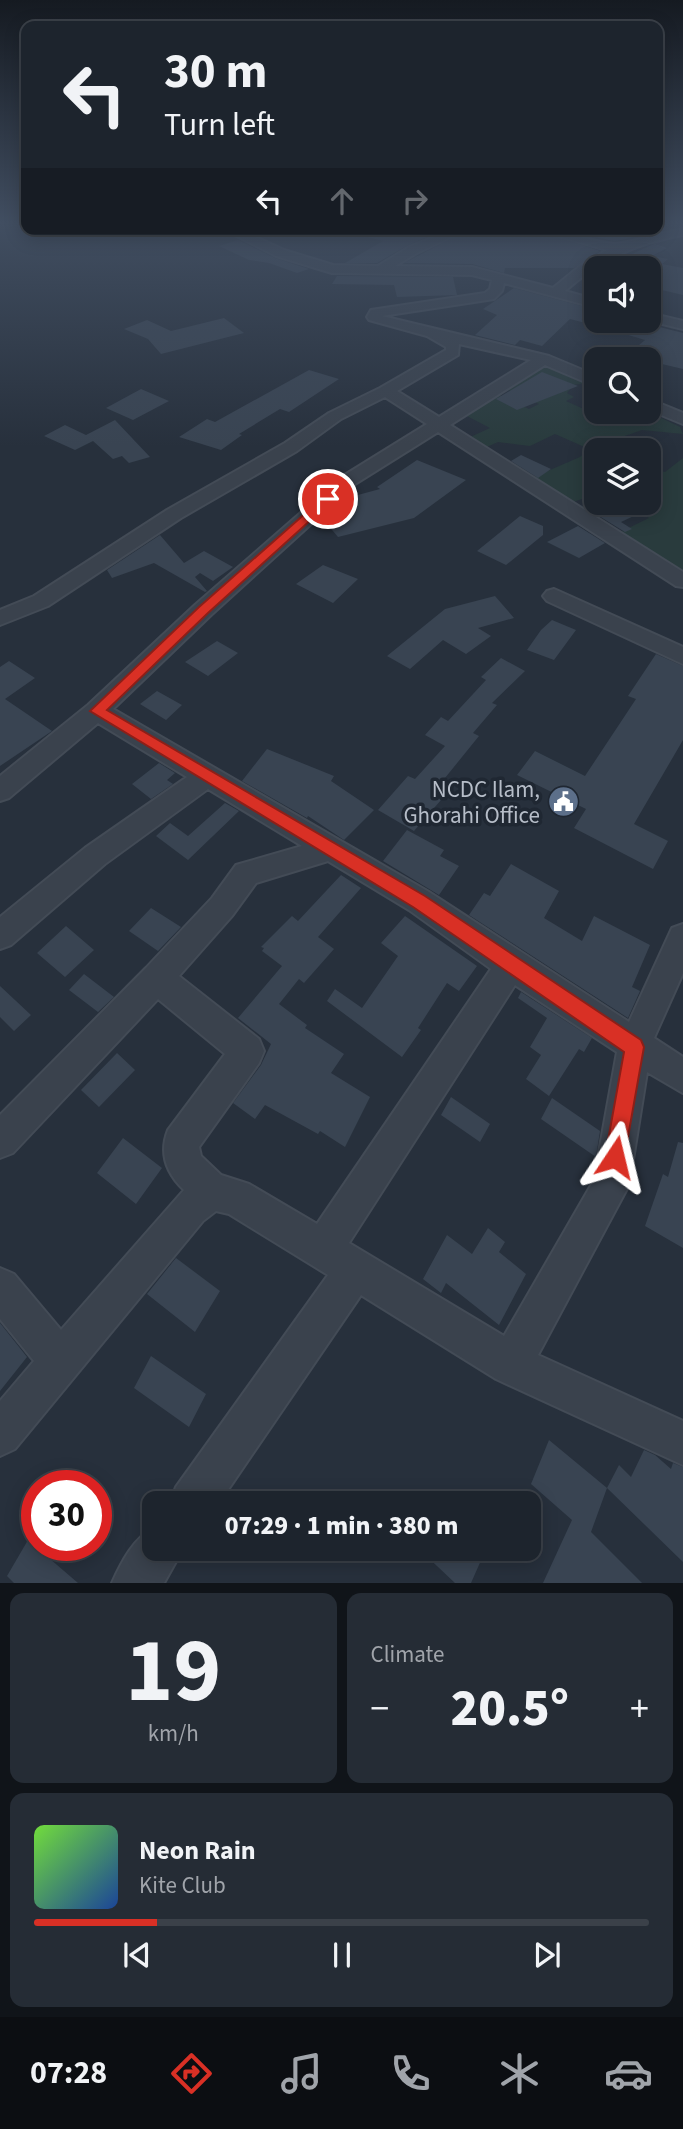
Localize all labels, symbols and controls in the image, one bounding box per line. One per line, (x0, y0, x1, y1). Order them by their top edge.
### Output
text: 30 m (164, 37, 268, 107)
icon: left (49, 49, 140, 140)
text: Turn left (164, 102, 275, 148)
icon: left (250, 182, 288, 220)
icon: ahead (323, 182, 361, 220)
icon: right (396, 182, 434, 220)
map controls (584, 256, 661, 515)
button: sound (584, 256, 661, 333)
button: search (584, 347, 661, 424)
button: layers (584, 438, 661, 515)
pin (298, 469, 358, 529)
icon: arrive (309, 480, 347, 518)
place label: NCDC Ilam, Ghorahi Office (403, 773, 540, 832)
public building icon: NCDC Ilam, Ghorahi Office (546, 785, 580, 819)
position arrow (578, 1120, 652, 1194)
speed limit sign: 30 (21, 1470, 112, 1561)
text: 07:29 · 1 min · 380 m (225, 1507, 458, 1544)
text: 19 (125, 1607, 221, 1736)
text: Climate (371, 1638, 444, 1671)
text: 20.5° (450, 1672, 569, 1746)
text: − (371, 1682, 389, 1736)
text: + (630, 1682, 649, 1736)
text: km/h (148, 1717, 199, 1750)
text: Neon Rain (139, 1832, 256, 1869)
text: Kite Club (139, 1869, 226, 1902)
icon: previous (118, 1936, 156, 1974)
icon: pause (323, 1936, 361, 1974)
icon: next (528, 1936, 566, 1974)
icon: directions (167, 2049, 216, 2098)
icon: music (277, 2049, 326, 2098)
icon: phone (386, 2049, 435, 2098)
icon: climate (495, 2049, 544, 2098)
icon: car (604, 2049, 653, 2098)
text: 07:28 (30, 2050, 107, 2096)

